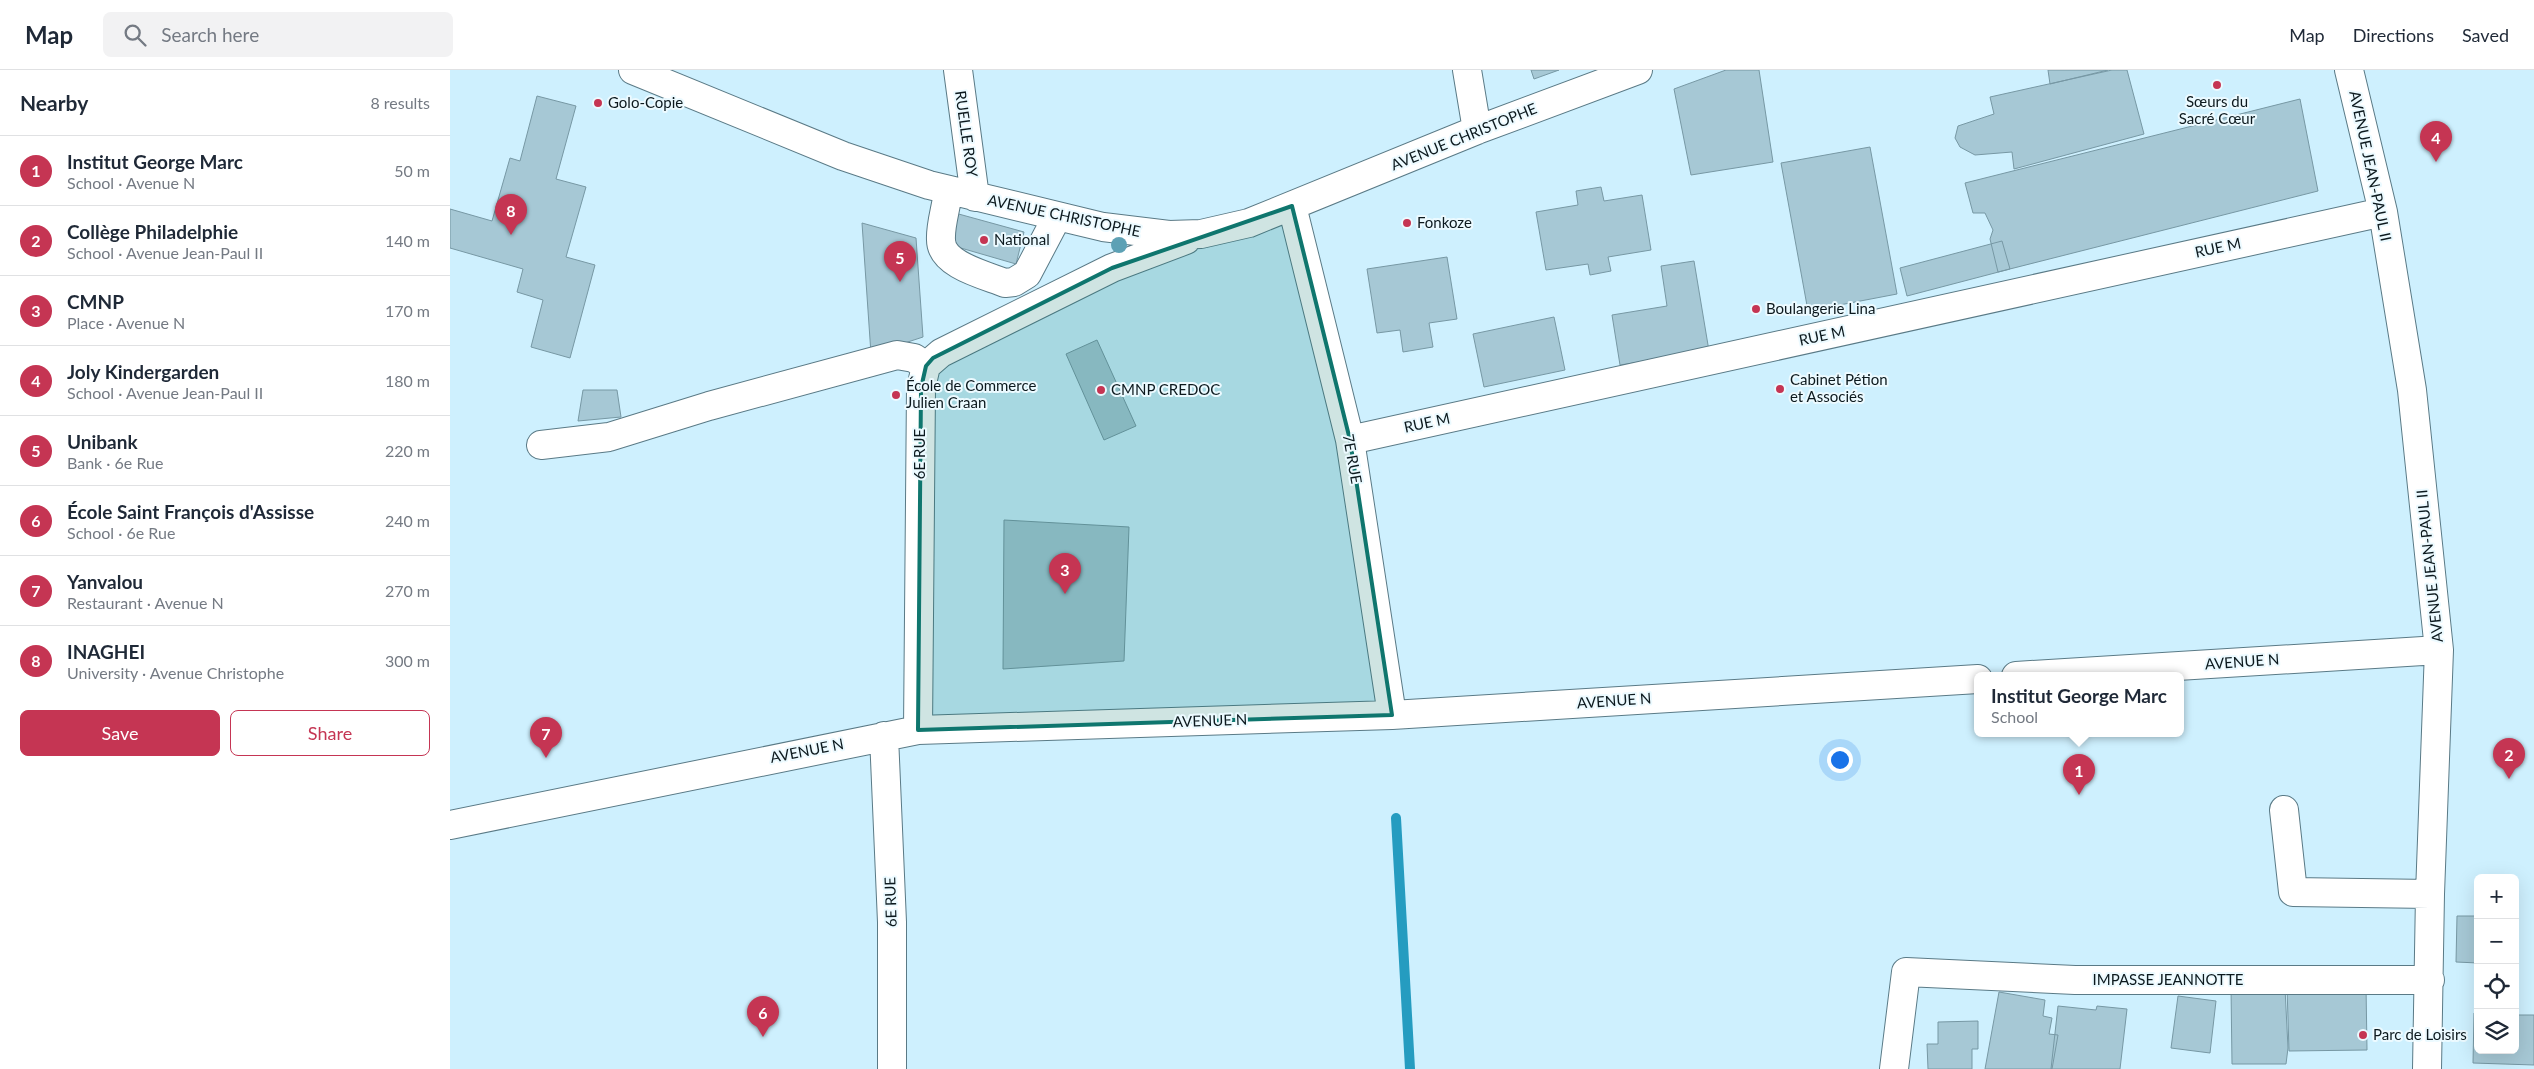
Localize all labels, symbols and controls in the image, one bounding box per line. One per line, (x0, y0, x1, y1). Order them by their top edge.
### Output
search box (103, 12, 453, 57)
text: Map (25, 20, 73, 49)
icon: search (121, 21, 149, 49)
text: Search here (161, 23, 259, 46)
text: Map (2289, 24, 2325, 46)
text: Directions (2353, 24, 2434, 46)
text: Saved (2462, 24, 2509, 46)
marker: Sœurs du Sacré Cœur (2211, 79, 2223, 91)
street label: AVENUE JEAN-PAUL II (2346, 89, 2396, 243)
text: Nearby (20, 90, 88, 115)
street label: RUELLE ROY (952, 90, 982, 179)
place label: Sœurs du Sacré Cœur (2179, 92, 2256, 127)
text: 8 results (370, 93, 430, 112)
place label: Golo-Copie (608, 93, 683, 111)
marker: Golo-Copie (592, 97, 604, 109)
street label: AVENUE CHRISTOPHE (1388, 99, 1539, 174)
pin: 4 (2420, 121, 2452, 162)
text: Institut George Marc (67, 150, 243, 173)
text: 1 (31, 161, 41, 180)
text: 50 m (394, 161, 430, 180)
text: School · Avenue N (67, 173, 195, 192)
street label: AVENUE CHRISTOPHE (986, 190, 1142, 240)
pin: 8 (495, 194, 527, 235)
place label: Fonkoze (1417, 213, 1472, 231)
marker: Fonkoze (1401, 217, 1413, 229)
text: Collège Philadelphie (67, 220, 238, 243)
place label: National (994, 230, 1050, 248)
text: 2 (31, 231, 41, 250)
text: 140 m (385, 231, 430, 250)
street label: RUE M (2193, 233, 2243, 261)
marker: National (978, 234, 990, 246)
pin: 5 (884, 241, 916, 282)
text: School · Avenue Jean-Paul II (67, 243, 263, 262)
text: CMNP (67, 290, 124, 313)
place label: Boulangerie Lina (1766, 299, 1875, 317)
text: 3 (31, 301, 41, 320)
text: 170 m (385, 301, 430, 320)
marker: Boulangerie Lina (1750, 303, 1762, 315)
text: Place · Avenue N (67, 313, 185, 332)
street label: RUE M (1797, 321, 1847, 349)
text: Joly Kindergarden (67, 360, 219, 383)
place label: Cabinet Pétion et Associés (1790, 370, 1888, 405)
text: 4 (31, 371, 41, 390)
text: 180 m (385, 371, 430, 390)
place label: École de Commerce Julien Craan (906, 376, 1036, 411)
place label: CMNP CREDOC (1111, 380, 1220, 398)
text: School · Avenue Jean-Paul II (67, 383, 263, 402)
marker: Cabinet Pétion et Associés (1774, 383, 1786, 395)
marker: CMNP CREDOC (1095, 384, 1107, 396)
marker: École de Commerce Julien Craan (890, 389, 902, 401)
street label: RUE M (1402, 408, 1452, 436)
street label: 6E RUE (910, 429, 928, 479)
text: Unibank (67, 430, 138, 453)
street label: 7E RUE (1340, 433, 1366, 485)
text: 5 (31, 441, 41, 460)
text: 220 m (385, 441, 430, 460)
text: Bank · 6e Rue (67, 453, 163, 472)
street label: AVENUE JEAN-PAUL II (2412, 489, 2446, 643)
text: École Saint François d'Assisse (67, 500, 314, 523)
text: 6 (31, 511, 41, 530)
text: 240 m (385, 511, 430, 530)
text: School · 6e Rue (67, 523, 175, 542)
pin: 3 (1049, 553, 1081, 594)
text: Yanvalou (67, 570, 143, 593)
text: 7 (31, 581, 41, 600)
text: 270 m (385, 581, 430, 600)
text: Restaurant · Avenue N (67, 593, 224, 612)
text: INAGHEI (67, 640, 145, 663)
street label: AVENUE N (2204, 649, 2280, 673)
text: 8 (31, 651, 41, 670)
text: 300 m (385, 651, 430, 670)
text: University · Avenue Christophe (67, 663, 284, 682)
popup (1974, 672, 2184, 737)
text: Institut George Marc (1991, 684, 2167, 707)
street label: AVENUE N (1576, 688, 1652, 712)
text: School (1991, 707, 2038, 726)
button: Save (20, 710, 220, 756)
button: Share (230, 710, 430, 756)
street label: AVENUE N (1172, 710, 1248, 730)
pin: 7 (530, 717, 562, 758)
street label: AVENUE N (768, 734, 845, 766)
pin: 2 (2493, 738, 2525, 779)
your location (1827, 747, 1853, 773)
pin: 1 (2063, 754, 2095, 795)
map controls (2474, 874, 2519, 1054)
button: + (2474, 874, 2519, 919)
street label: 6E RUE (880, 877, 900, 927)
button: − (2474, 919, 2519, 964)
button: locate (2474, 964, 2519, 1009)
street label: IMPASSE JEANNOTTE (2093, 970, 2243, 988)
pin: 6 (747, 996, 779, 1037)
button: layers (2474, 1009, 2519, 1054)
place label: Parc de Loisirs (2373, 1025, 2467, 1043)
marker: Parc de Loisirs (2357, 1029, 2369, 1041)

